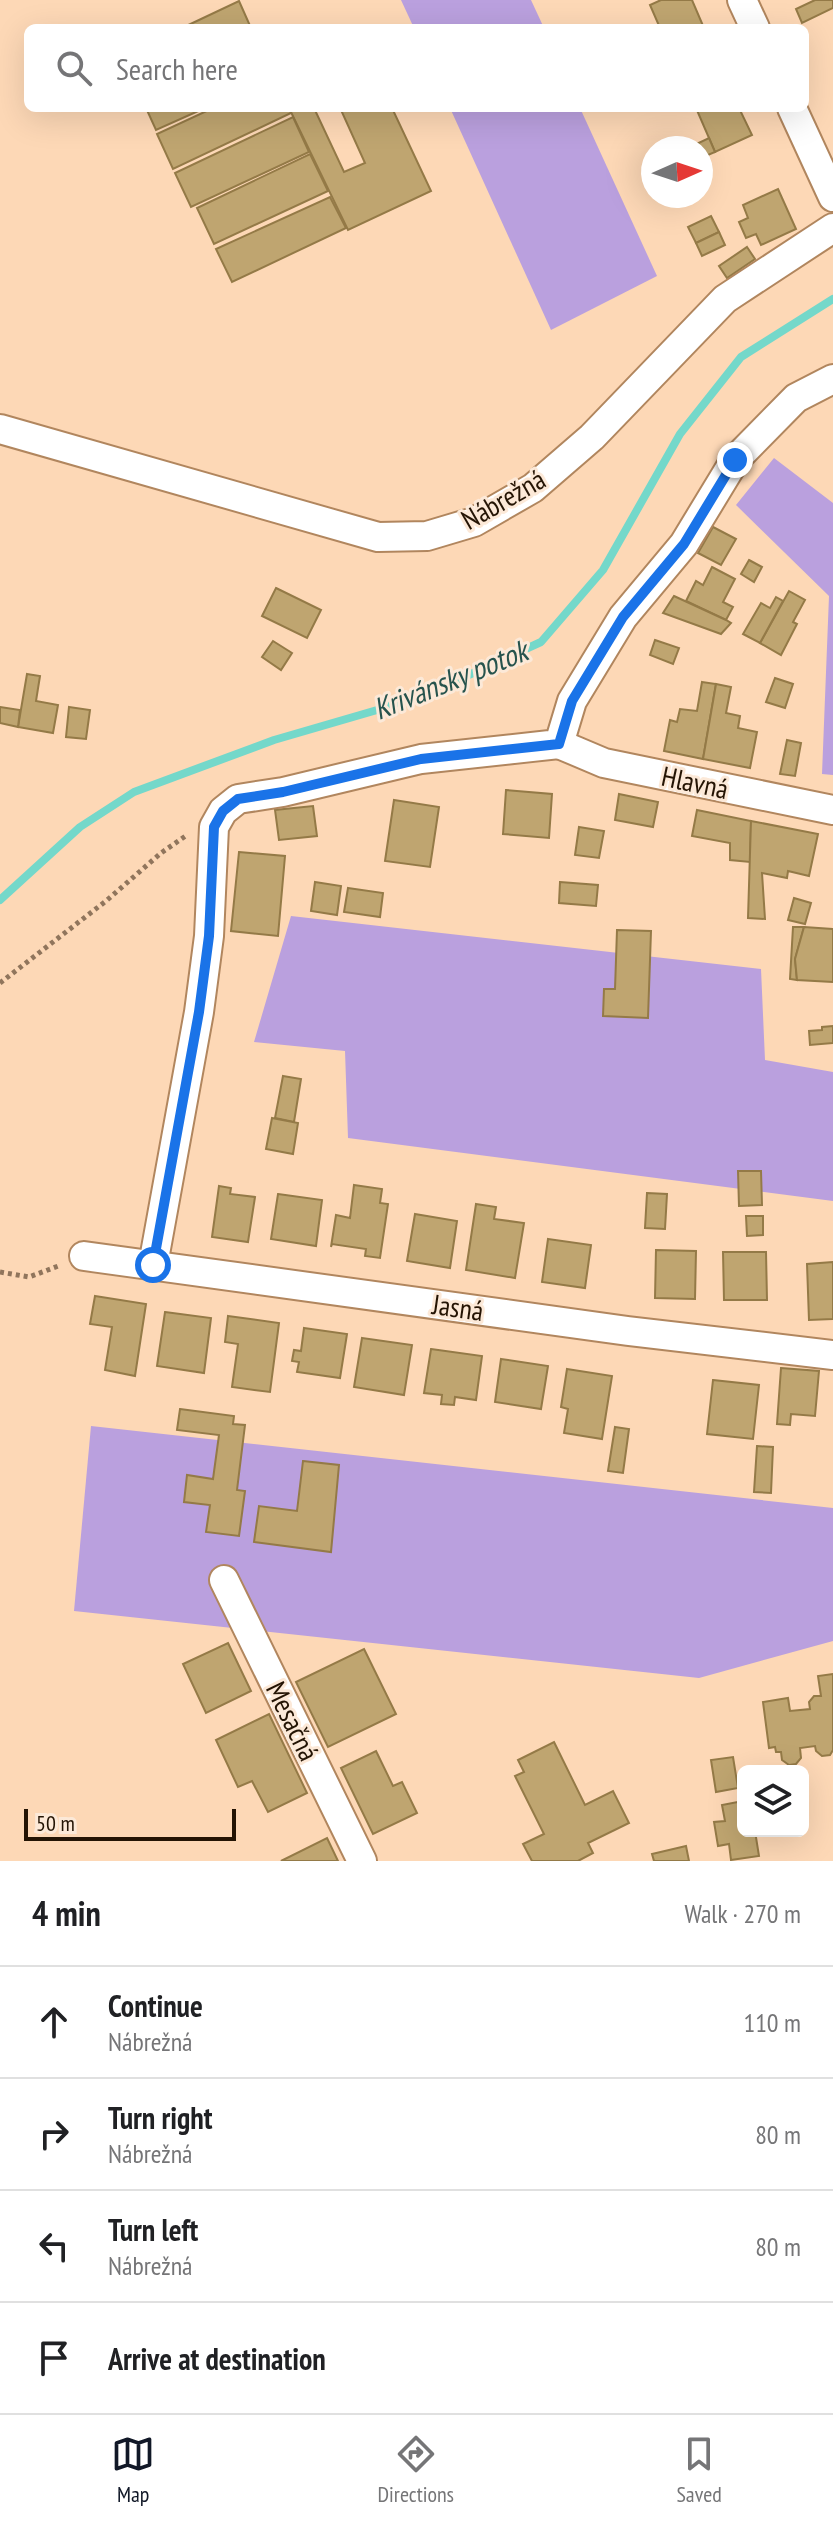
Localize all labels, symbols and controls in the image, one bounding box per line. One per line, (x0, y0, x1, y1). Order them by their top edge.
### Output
search box (24, 24, 809, 112)
icon: search (52, 46, 96, 90)
text: Search here (116, 49, 238, 88)
north arrow (641, 136, 713, 208)
route end (717, 442, 753, 478)
street label: Nábrežná (454, 460, 552, 538)
water label: Krivánsky potok (367, 629, 536, 728)
street label: Hlavná (658, 757, 732, 807)
route start (135, 1247, 171, 1283)
street label: Jasná (429, 1285, 486, 1329)
street label: Mesačná (258, 1675, 328, 1767)
map controls (737, 1765, 809, 1837)
button: layers (737, 1765, 809, 1837)
scale bar (24, 1805, 236, 1841)
text: 50 m (36, 1809, 75, 1837)
text: 4 min (32, 1891, 101, 1935)
text: Walk · 270 m (684, 1897, 801, 1930)
text: Continue (108, 1986, 203, 2025)
icon: ahead (32, 2000, 76, 2044)
text: 110 m (743, 2006, 801, 2039)
text: Nábrežná (108, 2025, 193, 2058)
text: Turn right (108, 2098, 212, 2137)
icon: right (32, 2112, 76, 2156)
text: 80 m (755, 2118, 801, 2151)
text: Nábrežná (108, 2137, 193, 2170)
text: Turn left (108, 2210, 198, 2249)
icon: left (32, 2224, 76, 2268)
text: 80 m (755, 2230, 801, 2263)
text: Nábrežná (108, 2249, 193, 2282)
icon: arrive (32, 2336, 76, 2380)
text: Arrive at destination (108, 2339, 326, 2378)
tab: Map (111, 2432, 155, 2508)
tab: Directions (378, 2432, 454, 2508)
tab: Saved (676, 2432, 722, 2508)

